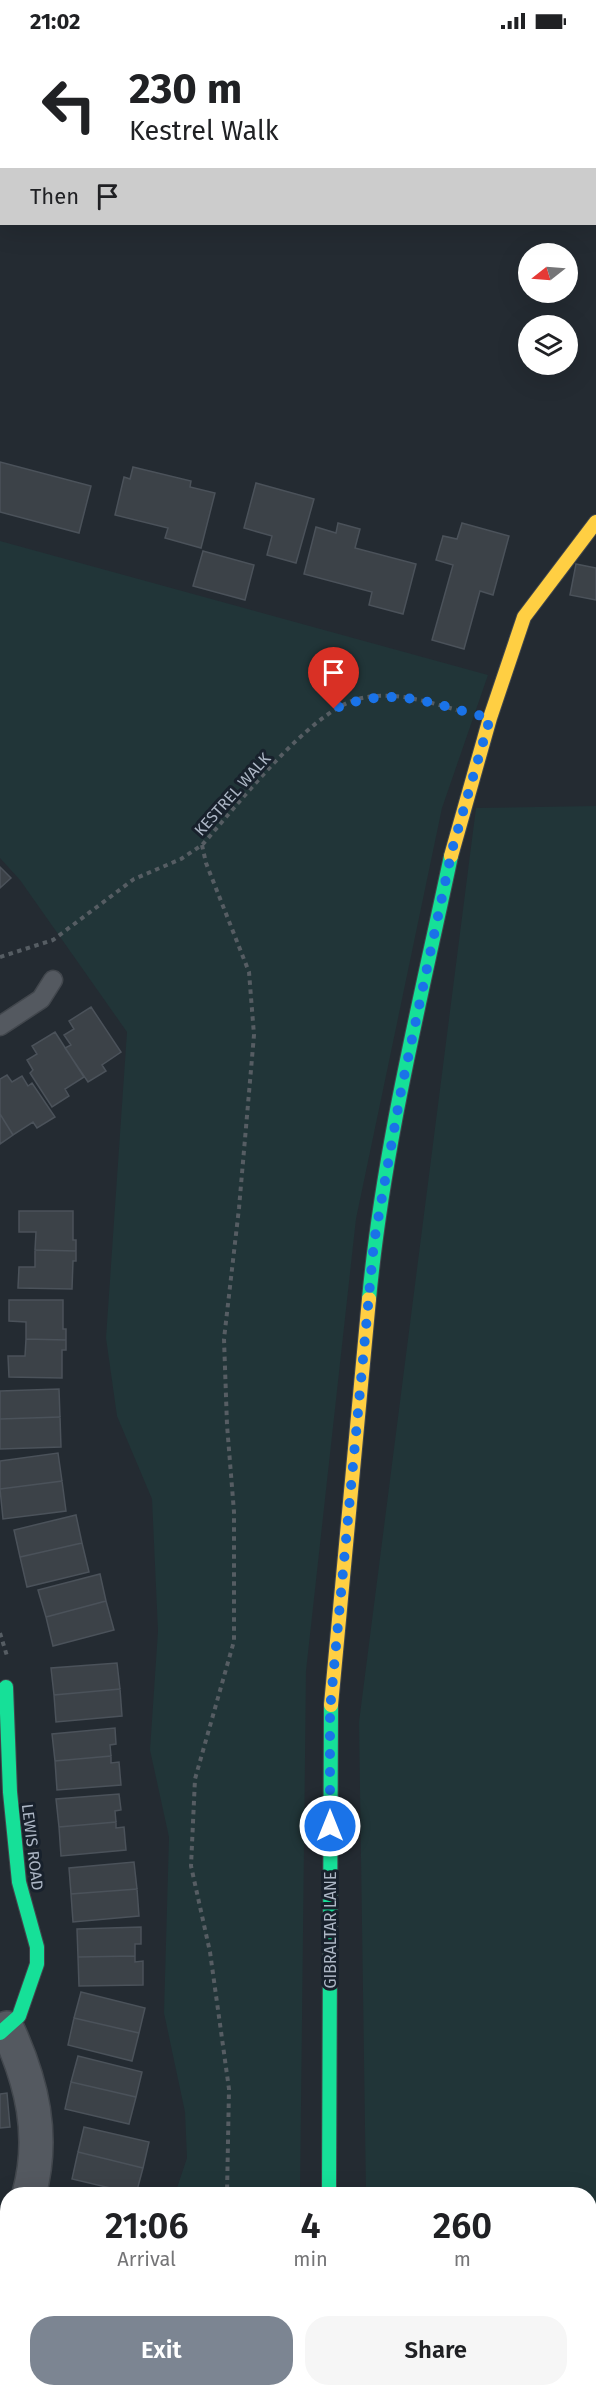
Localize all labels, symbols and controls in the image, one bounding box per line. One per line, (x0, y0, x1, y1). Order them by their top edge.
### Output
text: 21:02 (30, 8, 80, 35)
text: 230 m (129, 64, 242, 114)
icon: left (30, 66, 108, 144)
text: Kestrel Walk (129, 115, 279, 147)
icon: arrive (91, 180, 124, 213)
text: Then (30, 183, 79, 210)
north arrow (518, 243, 578, 303)
map controls (518, 243, 578, 375)
button: layers (518, 315, 578, 375)
pin (308, 647, 359, 709)
icon: arrive (317, 656, 350, 689)
street label: KESTREL WALK (190, 749, 275, 840)
position arrow (298, 1794, 362, 1858)
street label: LEWIS ROAD (18, 1803, 47, 1892)
street label: GIBRALTAR LANE (321, 1871, 340, 1989)
text: 21:06 (105, 2204, 188, 2248)
text: 4 (301, 2204, 321, 2248)
text: 260 (433, 2204, 492, 2248)
text: Arrival (117, 2247, 176, 2271)
text: min (293, 2247, 328, 2271)
text: m (454, 2247, 471, 2271)
button: Exit (30, 2316, 293, 2385)
button: Share (305, 2316, 567, 2385)

